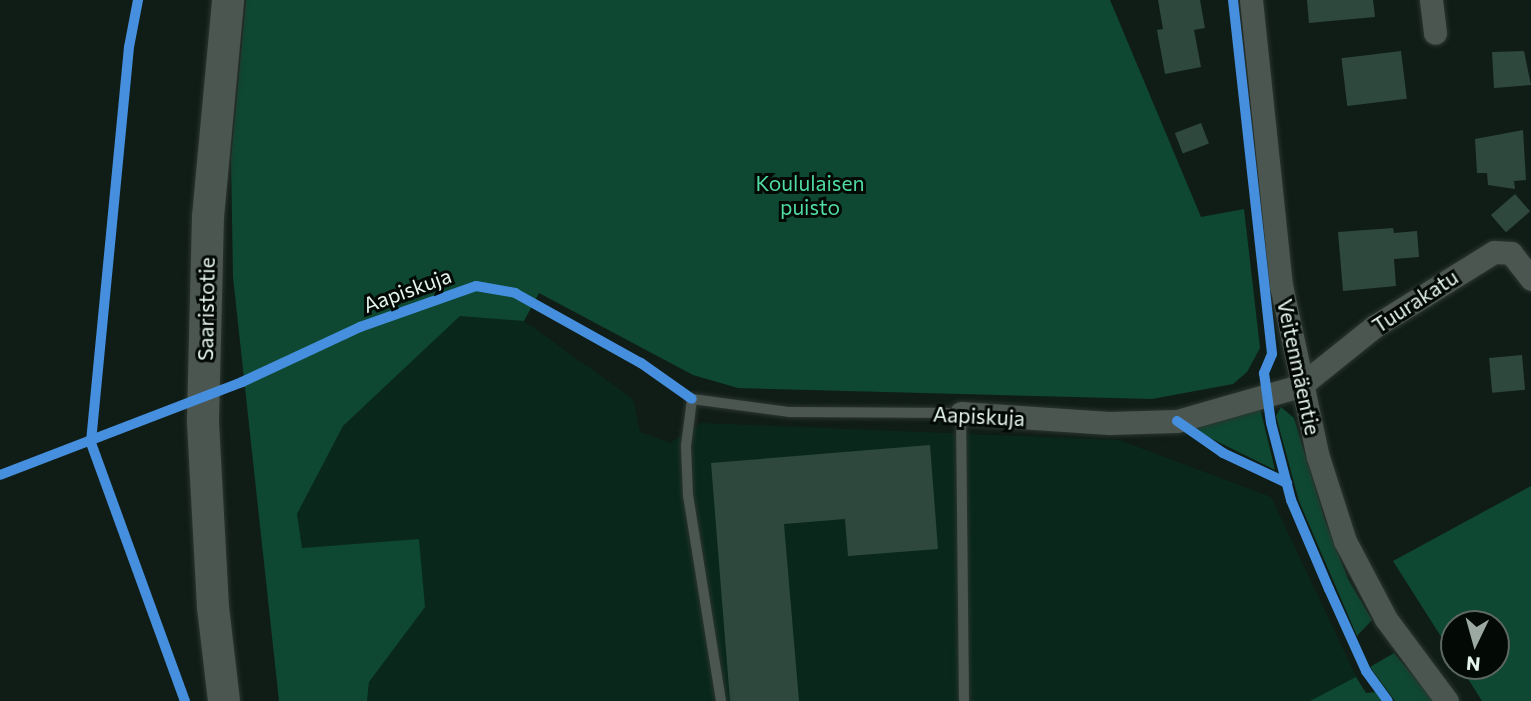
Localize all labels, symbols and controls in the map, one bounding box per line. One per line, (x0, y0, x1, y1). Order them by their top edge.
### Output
park label: Koululaisen puisto (755, 170, 865, 220)
street label: Saaristotie (192, 257, 220, 361)
street label: Aapiskuja (359, 262, 455, 318)
street label: Tuurakatu (1367, 264, 1463, 338)
street label: Veitenmäentie (1272, 297, 1326, 437)
street label: Aapiskuja (932, 401, 1026, 431)
north arrow (1440, 610, 1510, 680)
text: N (1465, 652, 1481, 677)

